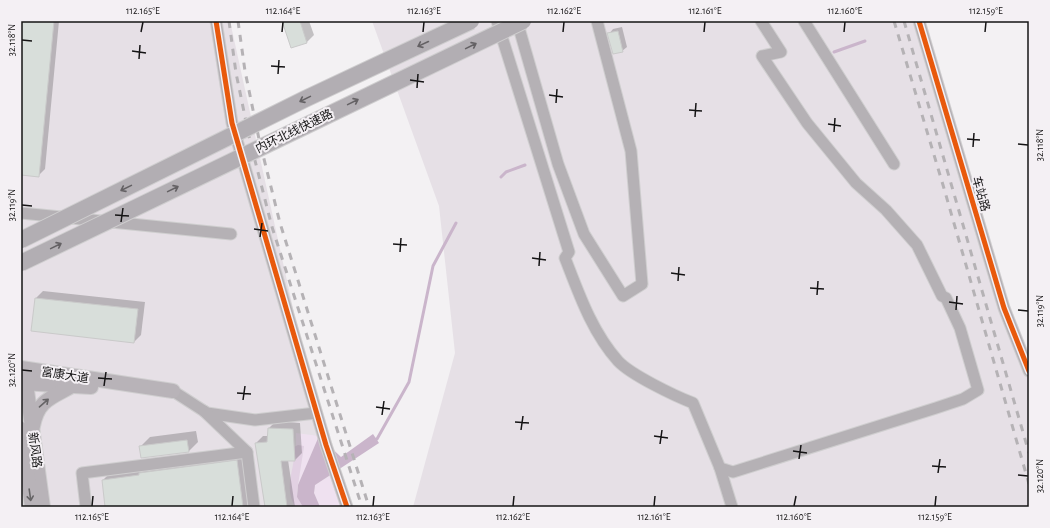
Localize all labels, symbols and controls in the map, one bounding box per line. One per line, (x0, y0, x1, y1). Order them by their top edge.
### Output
text: 112.165°E (126, 6, 160, 16)
text: 112.164°E (266, 6, 300, 16)
text: 112.163°E (407, 6, 441, 16)
text: 112.162°E (547, 6, 581, 16)
text: 112.161°E (688, 6, 722, 16)
text: 112.160°E (828, 6, 863, 16)
text: 112.159°E (969, 6, 1003, 16)
text: 32.118°N (7, 24, 17, 56)
one-way arrow (417, 40, 429, 48)
one-way arrow (464, 42, 476, 49)
one-way arrow (299, 96, 311, 103)
one-way arrow (347, 98, 359, 105)
street label: 内环北线快速路 (253, 106, 334, 155)
text: 32.118°N (1035, 129, 1045, 161)
street label: 车站路 (970, 175, 993, 213)
one-way arrow (120, 185, 132, 192)
one-way arrow (167, 185, 179, 192)
text: 32.119°N (7, 189, 17, 221)
one-way arrow (50, 242, 62, 249)
text: 32.119°N (1035, 295, 1045, 327)
text: 32.120°N (7, 353, 17, 387)
street label: 富康大道 (40, 364, 90, 385)
one-way arrow (39, 398, 50, 407)
street label: 新风路 (27, 431, 44, 469)
text: 32.120°N (1035, 459, 1045, 493)
one-way arrow (26, 488, 34, 501)
text: 112.165°E (75, 512, 109, 522)
text: 112.164°E (215, 512, 249, 522)
text: 112.163°E (356, 512, 390, 522)
text: 112.162°E (496, 512, 530, 522)
text: 112.161°E (637, 512, 671, 522)
text: 112.160°E (777, 512, 812, 522)
text: 112.159°E (918, 512, 952, 522)

